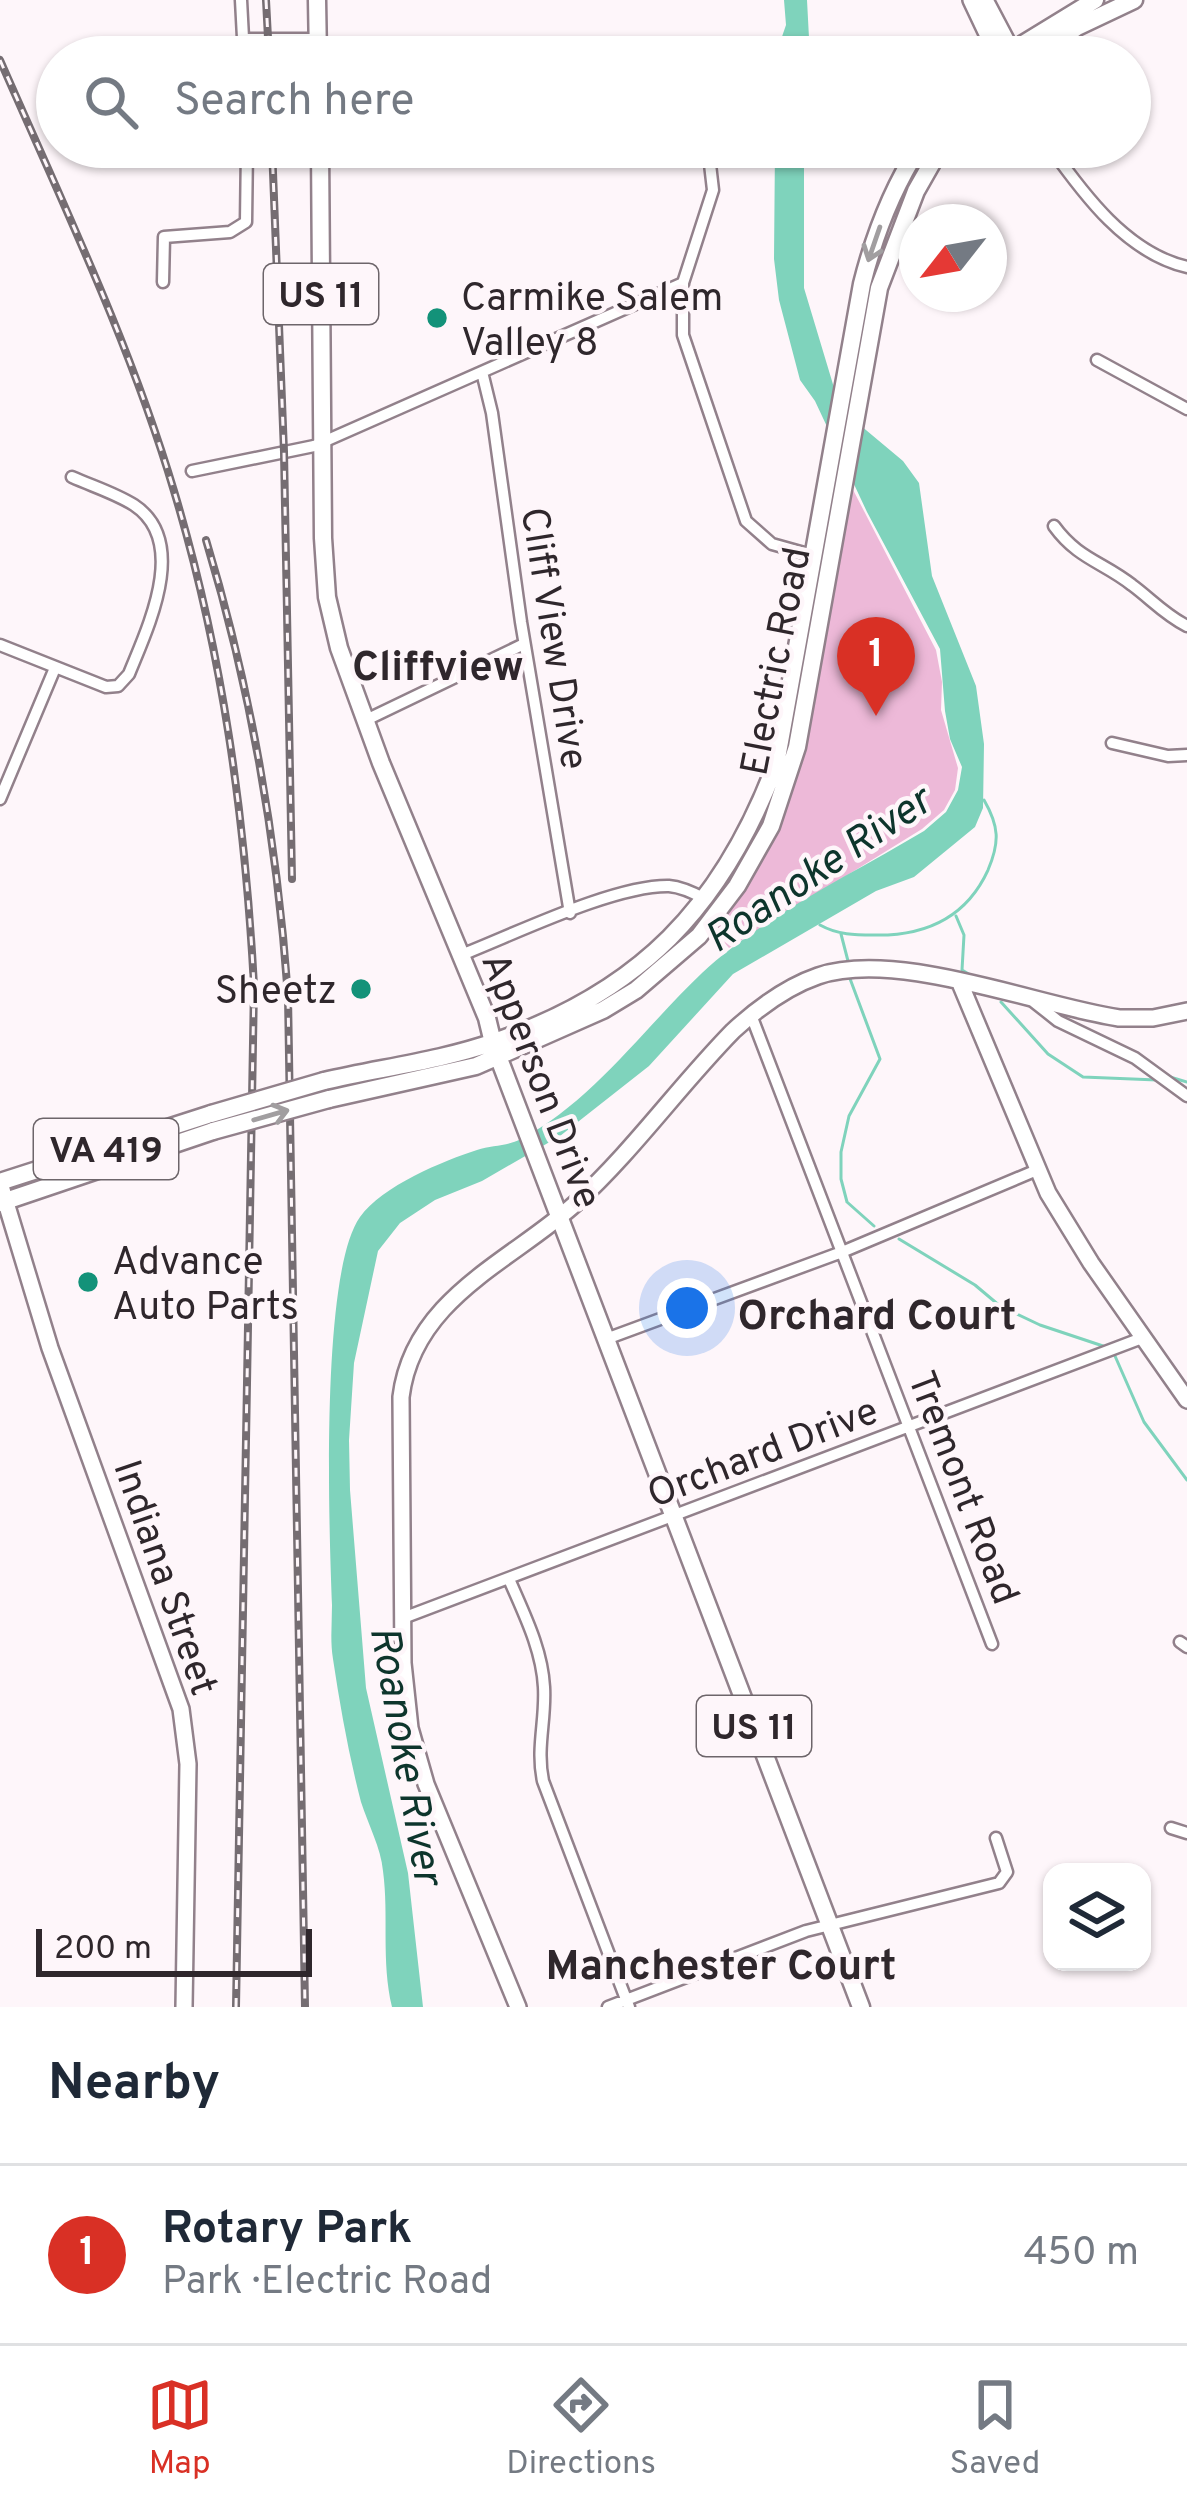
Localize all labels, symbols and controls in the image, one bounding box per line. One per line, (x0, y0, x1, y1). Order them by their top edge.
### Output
search box (36, 36, 1151, 168)
icon: search (78, 69, 144, 135)
text: Search here (174, 74, 414, 131)
north arrow (899, 204, 1007, 312)
one-way arrow (862, 225, 883, 262)
road number: US 11 (264, 264, 378, 324)
place label: Carmike Salem Valley 8 (461, 276, 723, 370)
marker: Carmike Salem Valley 8 (424, 305, 450, 331)
street label: Cliff View Drive (507, 504, 596, 773)
street label: Electric Road (732, 544, 825, 780)
pin: 1 (837, 617, 915, 716)
district label: Cliffview (352, 643, 524, 696)
water label: Roanoke River (696, 775, 945, 967)
street label: Apperson Drive (468, 947, 610, 1216)
place label: Sheetz (215, 969, 337, 1018)
marker: Sheetz (348, 976, 374, 1002)
one-way arrow (251, 1103, 289, 1125)
road number: VA 419 (34, 1119, 178, 1179)
place label: Advance Auto Parts (112, 1240, 299, 1334)
marker: Advance Auto Parts (75, 1269, 101, 1295)
your location (657, 1278, 717, 1338)
district label: Orchard Court (738, 1292, 1016, 1345)
street label: Tremont Road (894, 1365, 1028, 1612)
street label: Orchard Drive (641, 1389, 886, 1522)
street label: Indiana Street (100, 1454, 226, 1703)
water label: Roanoke River (355, 1622, 453, 1892)
road number: US 11 (697, 1696, 811, 1756)
map controls (1043, 1863, 1151, 1971)
button: layers (1043, 1863, 1151, 1971)
scale bar (36, 1923, 312, 1976)
text: 200 m (54, 1929, 152, 1971)
district label: Manchester Court (546, 1942, 896, 1995)
text: Nearby (48, 2053, 220, 2118)
text: Rotary Park (162, 2202, 412, 2259)
text: 1 (79, 2230, 95, 2279)
text: 450 m (1023, 2230, 1139, 2279)
text: Park · Electric Road (162, 2259, 492, 2308)
tab: Map (147, 2372, 213, 2486)
tab: Directions (506, 2372, 656, 2486)
tab: Saved (950, 2372, 1040, 2486)

